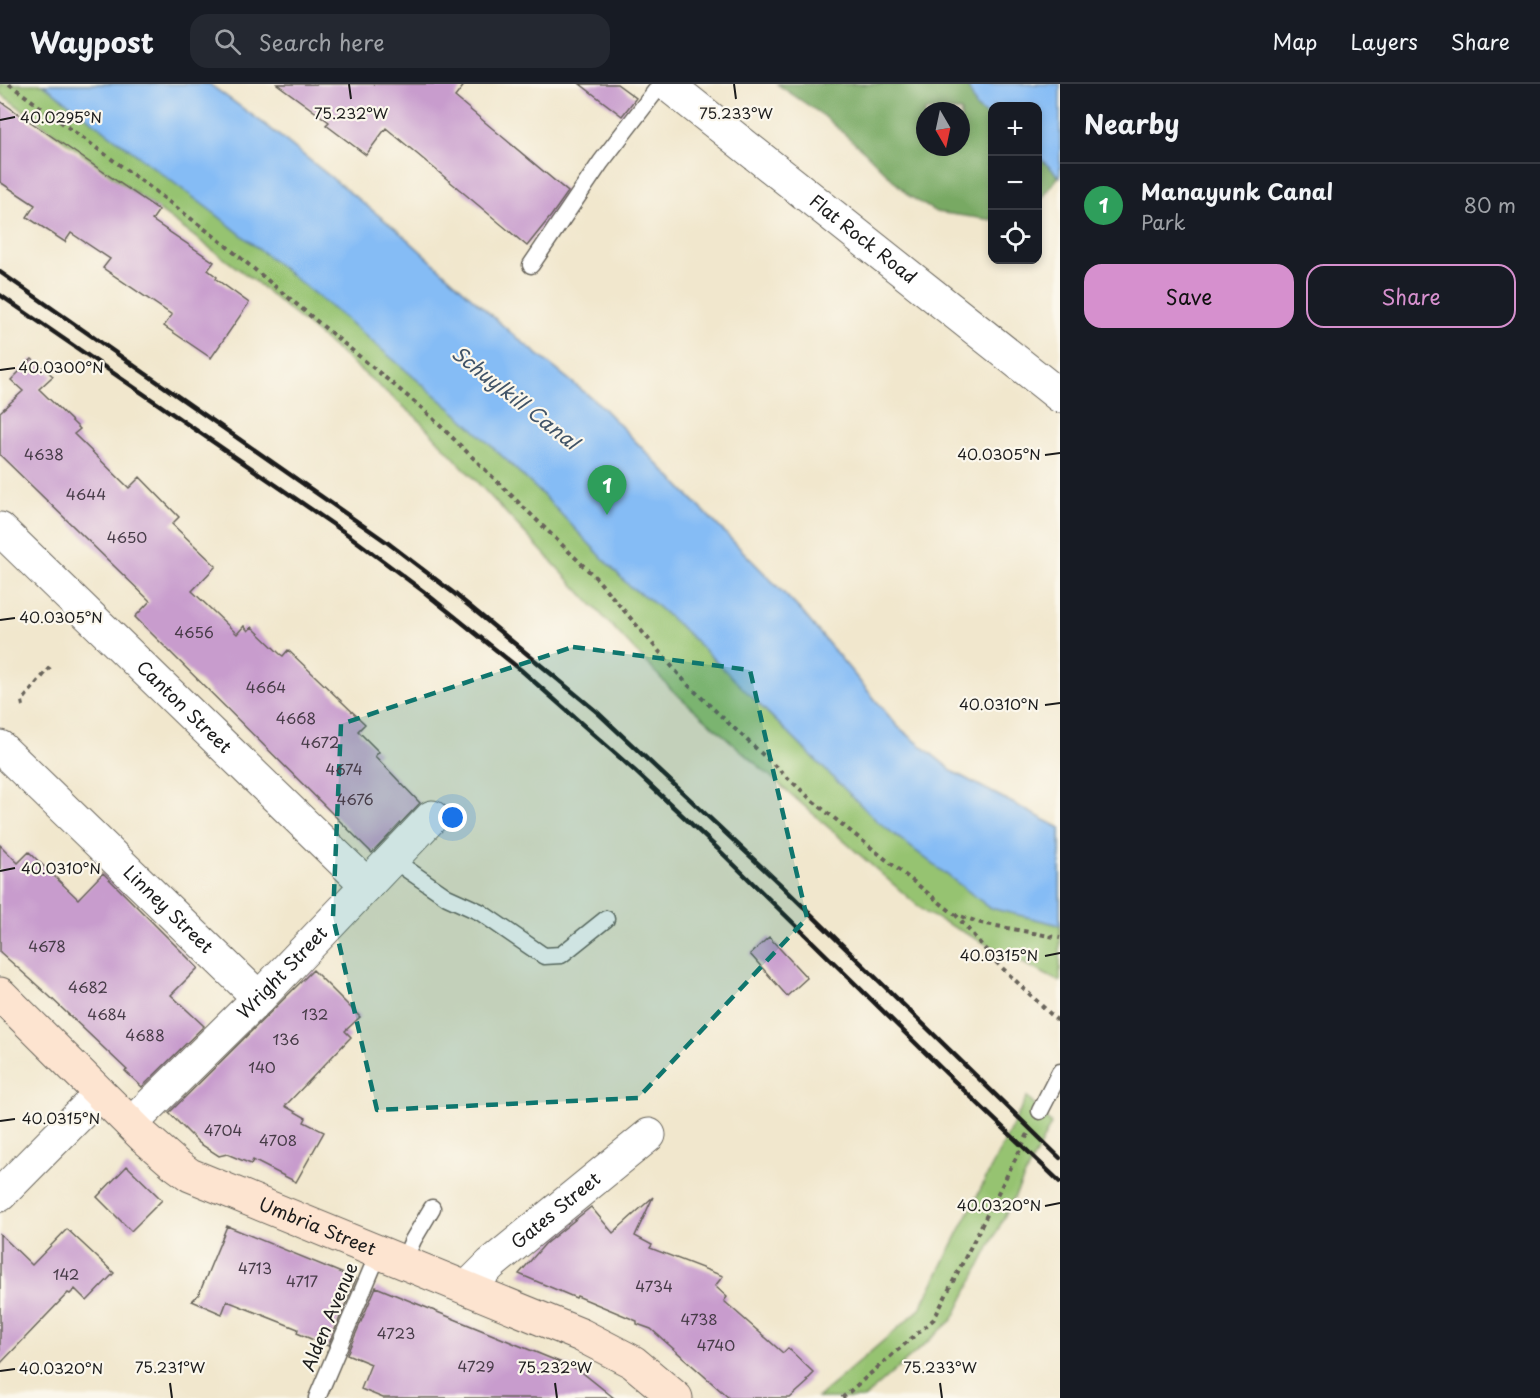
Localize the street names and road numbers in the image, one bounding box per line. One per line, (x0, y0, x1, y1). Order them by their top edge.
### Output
street label: Flat Rock Road (804, 187, 923, 289)
street label: Canton Street (131, 653, 239, 759)
street label: Linney Street (118, 859, 220, 959)
street label: Wright Street (230, 919, 333, 1025)
street label: Gates Street (505, 1165, 606, 1255)
street label: Umbria Street (255, 1190, 380, 1262)
street label: Alden Avenue (294, 1258, 364, 1375)

